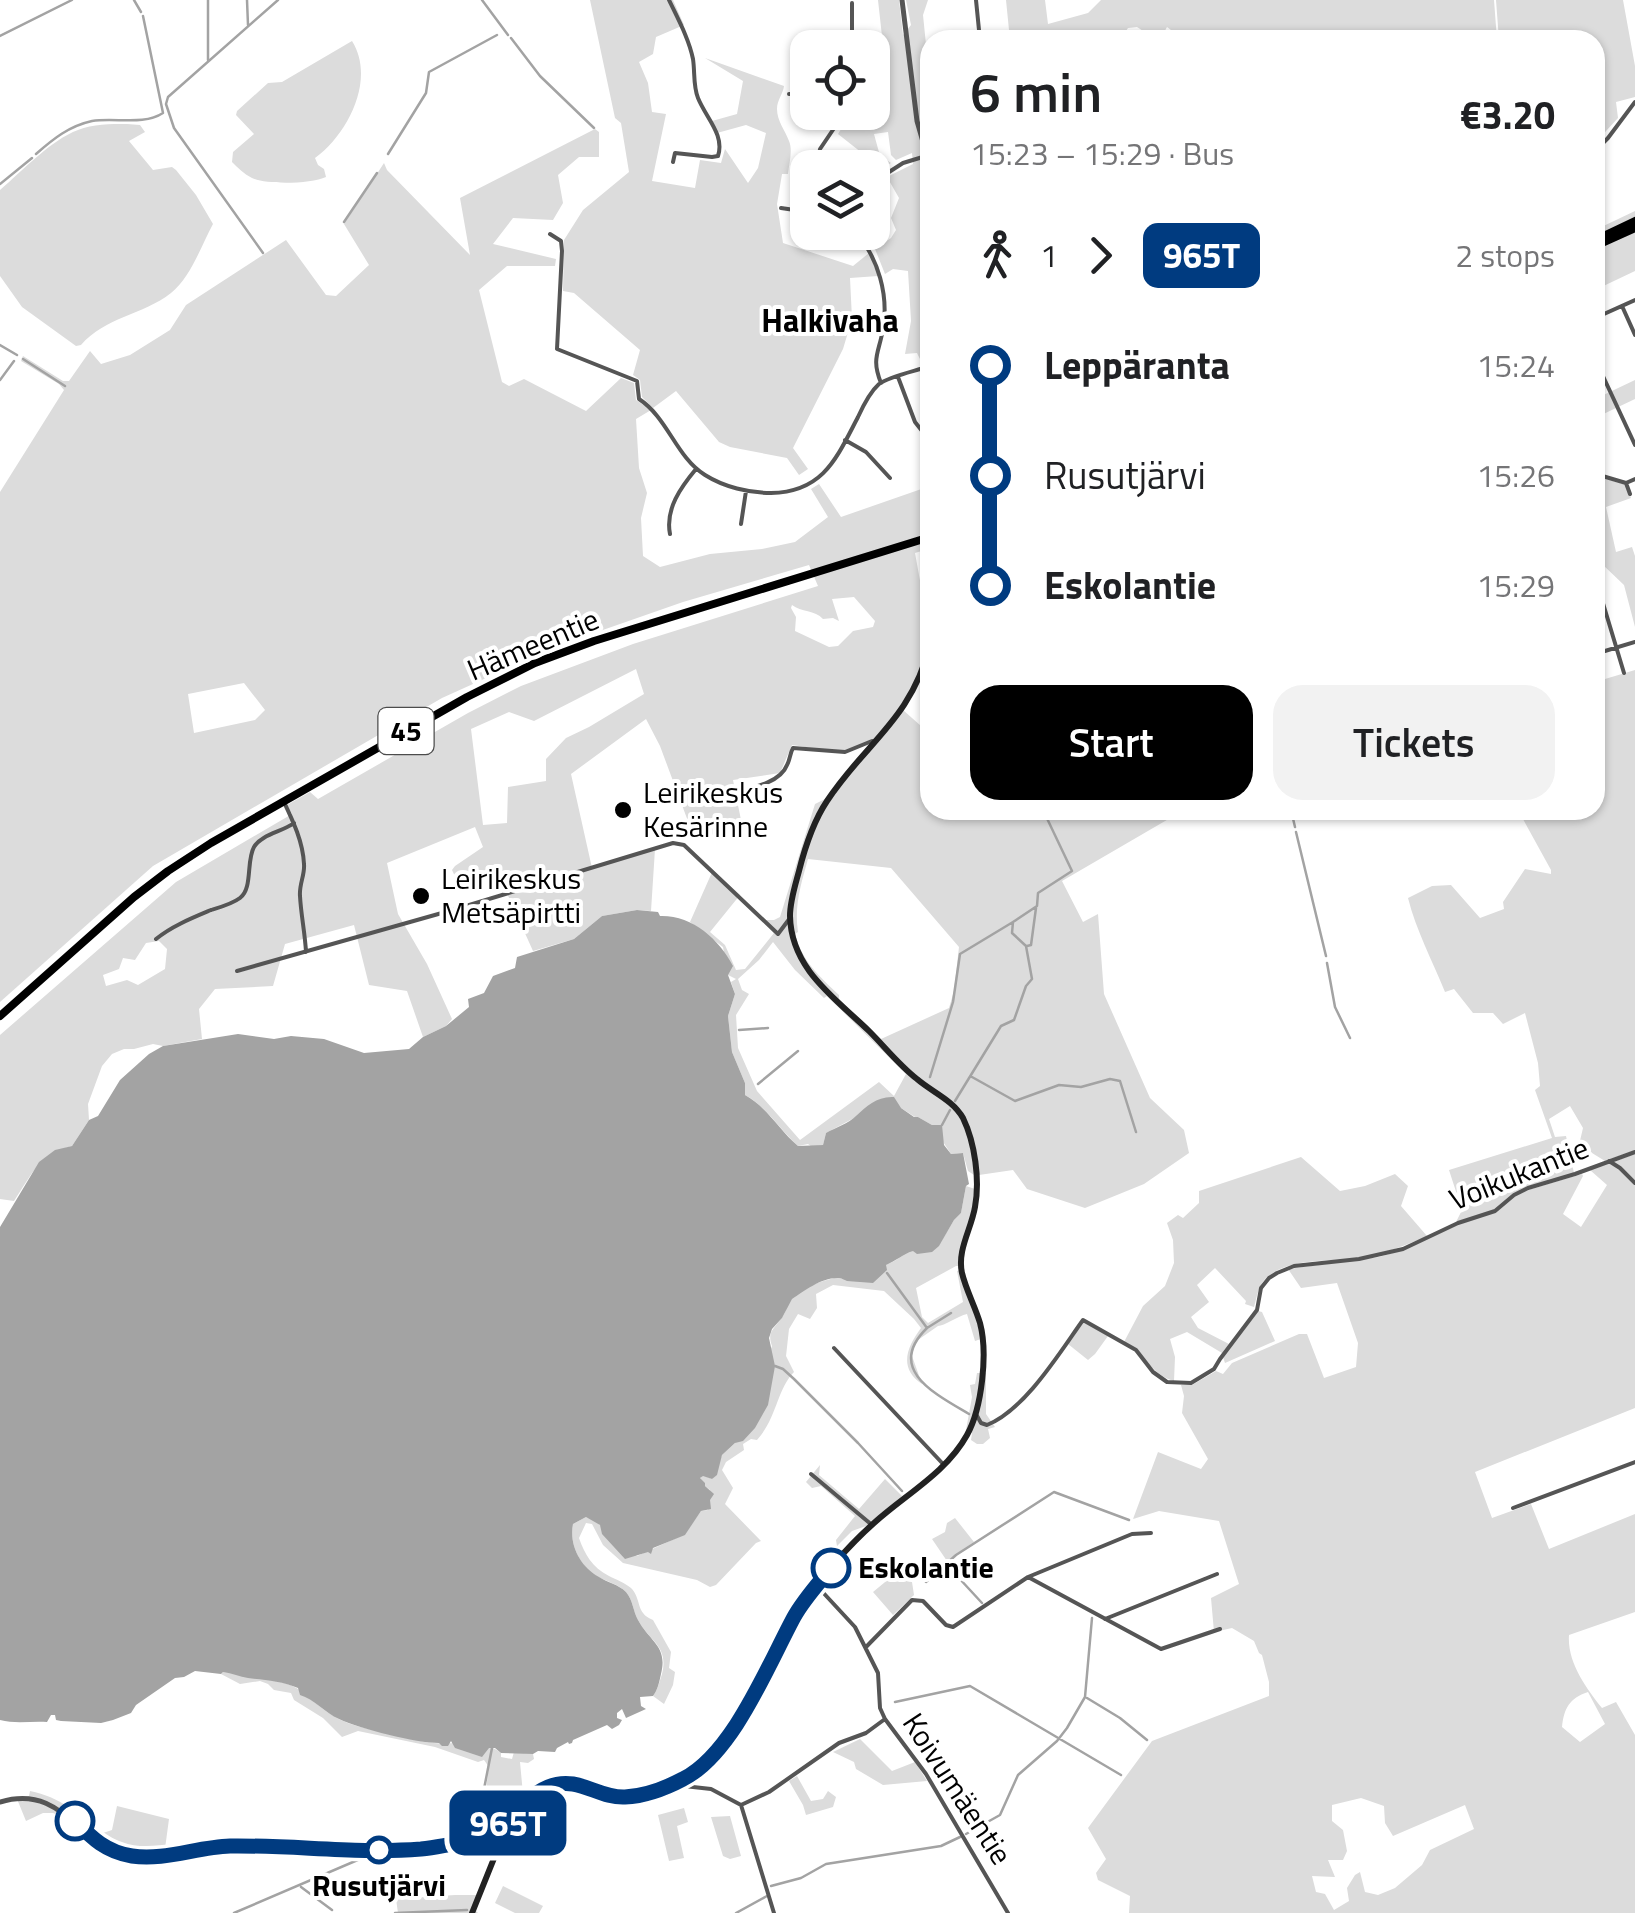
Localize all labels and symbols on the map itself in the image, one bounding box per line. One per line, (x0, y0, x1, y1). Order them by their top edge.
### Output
district label: Halkivaha (761, 296, 899, 344)
street label: Hämeentie (460, 596, 606, 692)
road number: 45 (378, 708, 434, 754)
place label: Leirikeskus Kesärinne (643, 769, 783, 849)
marker: Leirikeskus Kesärinne (612, 799, 634, 821)
place label: Leirikeskus Metsäpirtti (441, 855, 581, 935)
marker: Leirikeskus Metsäpirtti (410, 885, 432, 907)
street label: Voikukantie (1442, 1124, 1595, 1222)
place label: Eskolantie (858, 1544, 994, 1590)
marker: Eskolantie (812, 1549, 850, 1587)
street label: Koivumäentie (891, 1703, 1024, 1873)
line badge: 965T (438, 1790, 578, 1856)
unlabelled marker (56, 1802, 94, 1840)
marker: Rusutjärvi (366, 1837, 392, 1863)
place label: Rusutjärvi (312, 1862, 446, 1908)

